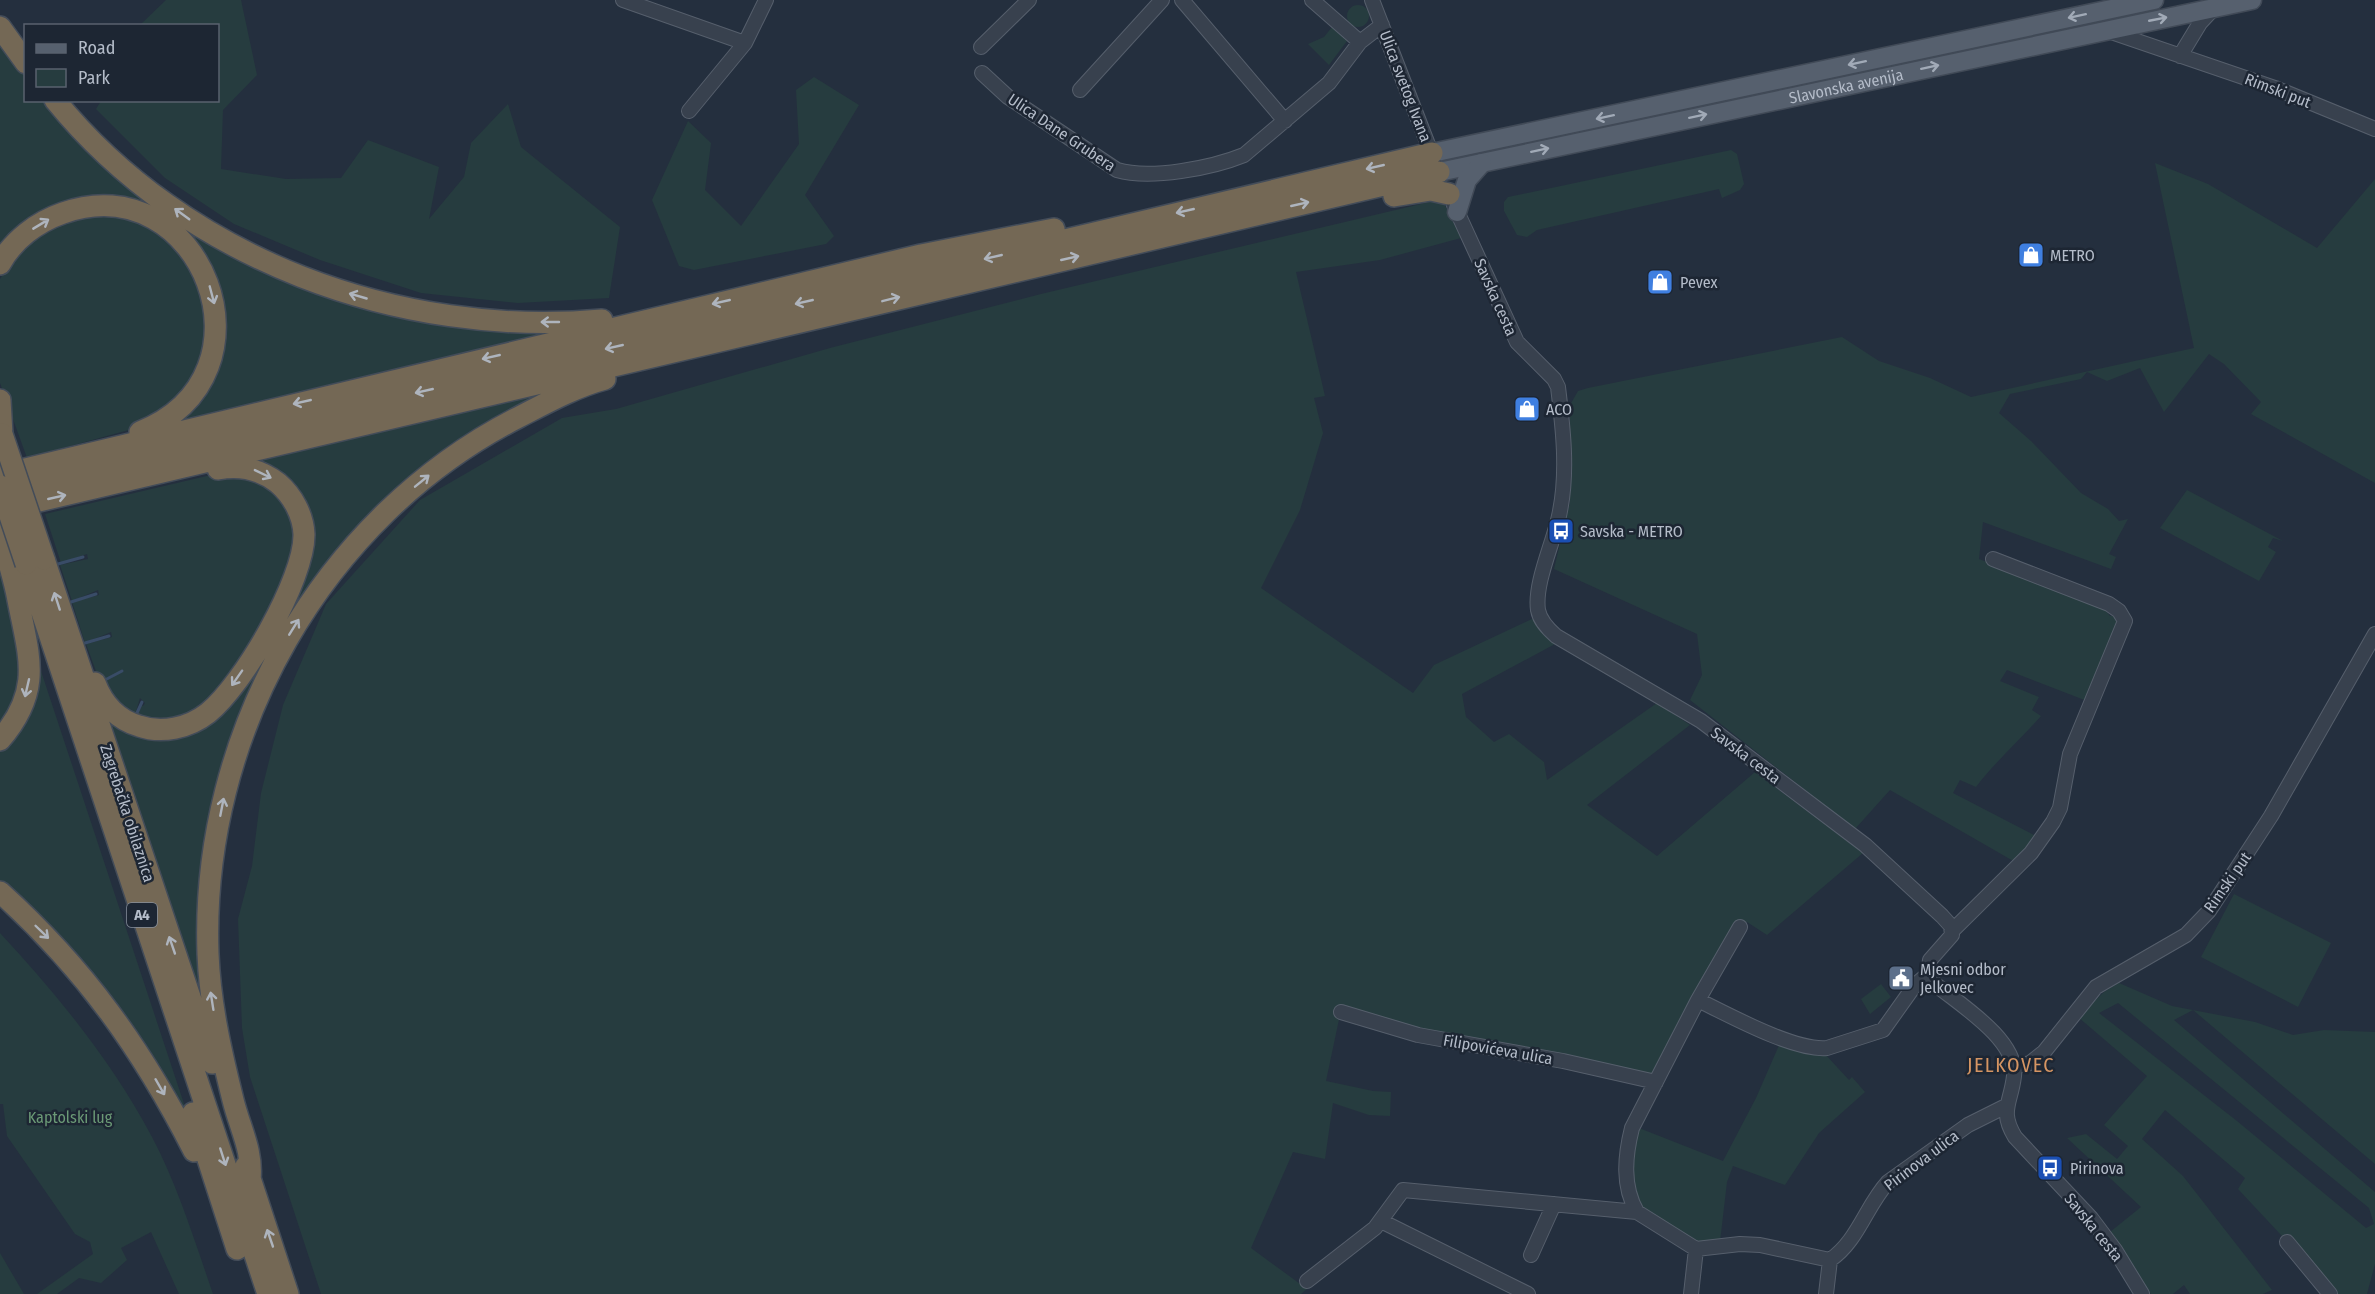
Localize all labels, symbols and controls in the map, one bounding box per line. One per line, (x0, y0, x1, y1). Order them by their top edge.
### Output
one-way arrow (2068, 11, 2087, 22)
one-way arrow (2148, 13, 2168, 24)
legend (24, 24, 219, 102)
street label: Ulica svetog Ivana (1376, 28, 1435, 145)
text: Road (78, 37, 115, 59)
one-way arrow (1848, 58, 1868, 69)
one-way arrow (1920, 61, 1939, 72)
street label: Slavonska avenija (1787, 65, 1905, 108)
text: Park (78, 67, 111, 89)
street label: Rimski put (2242, 69, 2314, 112)
street label: Ulica Dane Grubera (1004, 89, 1119, 175)
one-way arrow (1688, 110, 1707, 122)
one-way arrow (1596, 111, 1615, 123)
one-way arrow (1530, 144, 1549, 156)
one-way arrow (1365, 161, 1384, 173)
one-way arrow (1290, 198, 1309, 210)
one-way arrow (1176, 206, 1195, 218)
one-way arrow (174, 208, 190, 220)
one-way arrow (32, 217, 49, 229)
shop icon: METRO (2016, 240, 2046, 270)
place label: METRO (2050, 246, 2095, 265)
one-way arrow (984, 251, 1003, 263)
one-way arrow (1060, 251, 1079, 263)
street label: Savska cesta (1470, 256, 1521, 339)
shop icon: Pevex (1645, 267, 1675, 297)
place label: Pevex (1680, 273, 1718, 292)
one-way arrow (207, 285, 219, 304)
one-way arrow (349, 290, 368, 301)
one-way arrow (882, 293, 901, 305)
one-way arrow (794, 296, 813, 308)
one-way arrow (712, 297, 731, 309)
one-way arrow (541, 316, 561, 328)
one-way arrow (605, 341, 624, 353)
one-way arrow (482, 352, 502, 363)
one-way arrow (415, 386, 434, 398)
shop icon: ACO (1512, 394, 1542, 424)
one-way arrow (293, 397, 312, 409)
place label: ACO (1546, 400, 1572, 419)
one-way arrow (253, 469, 271, 481)
one-way arrow (413, 475, 429, 488)
one-way arrow (47, 491, 66, 502)
bus stop icon: Savska - METRO (1546, 516, 1576, 546)
place label: Savska - METRO (1580, 522, 1683, 541)
one-way arrow (51, 592, 62, 611)
one-way arrow (288, 619, 300, 636)
one-way arrow (231, 670, 244, 686)
one-way arrow (21, 678, 32, 698)
street label: Savska cesta (1707, 723, 1784, 788)
street label: Zagrebačka obilaznica (96, 742, 159, 885)
one-way arrow (217, 798, 228, 818)
street label: Rimski put (2200, 848, 2255, 916)
road number: A4 (127, 903, 157, 927)
one-way arrow (34, 925, 49, 940)
one-way arrow (166, 936, 177, 955)
place label: Mjesni odbor Jelkovec (1920, 960, 2006, 997)
public building icon: Mjesni odbor Jelkovec (1886, 963, 1916, 993)
one-way arrow (207, 992, 218, 1011)
street label: Filipovićeva ulica (1442, 1031, 1554, 1068)
district label: JELKOVEC (1967, 1053, 2055, 1077)
one-way arrow (155, 1078, 167, 1095)
park label: Kaptolski lug (28, 1108, 113, 1127)
street label: Pirinova ulica (1880, 1126, 1962, 1195)
one-way arrow (218, 1148, 229, 1166)
bus stop icon: Pirinova (2035, 1153, 2065, 1183)
place label: Pirinova (2070, 1159, 2124, 1178)
street label: Savska cesta (2060, 1189, 2127, 1265)
one-way arrow (263, 1229, 274, 1248)

